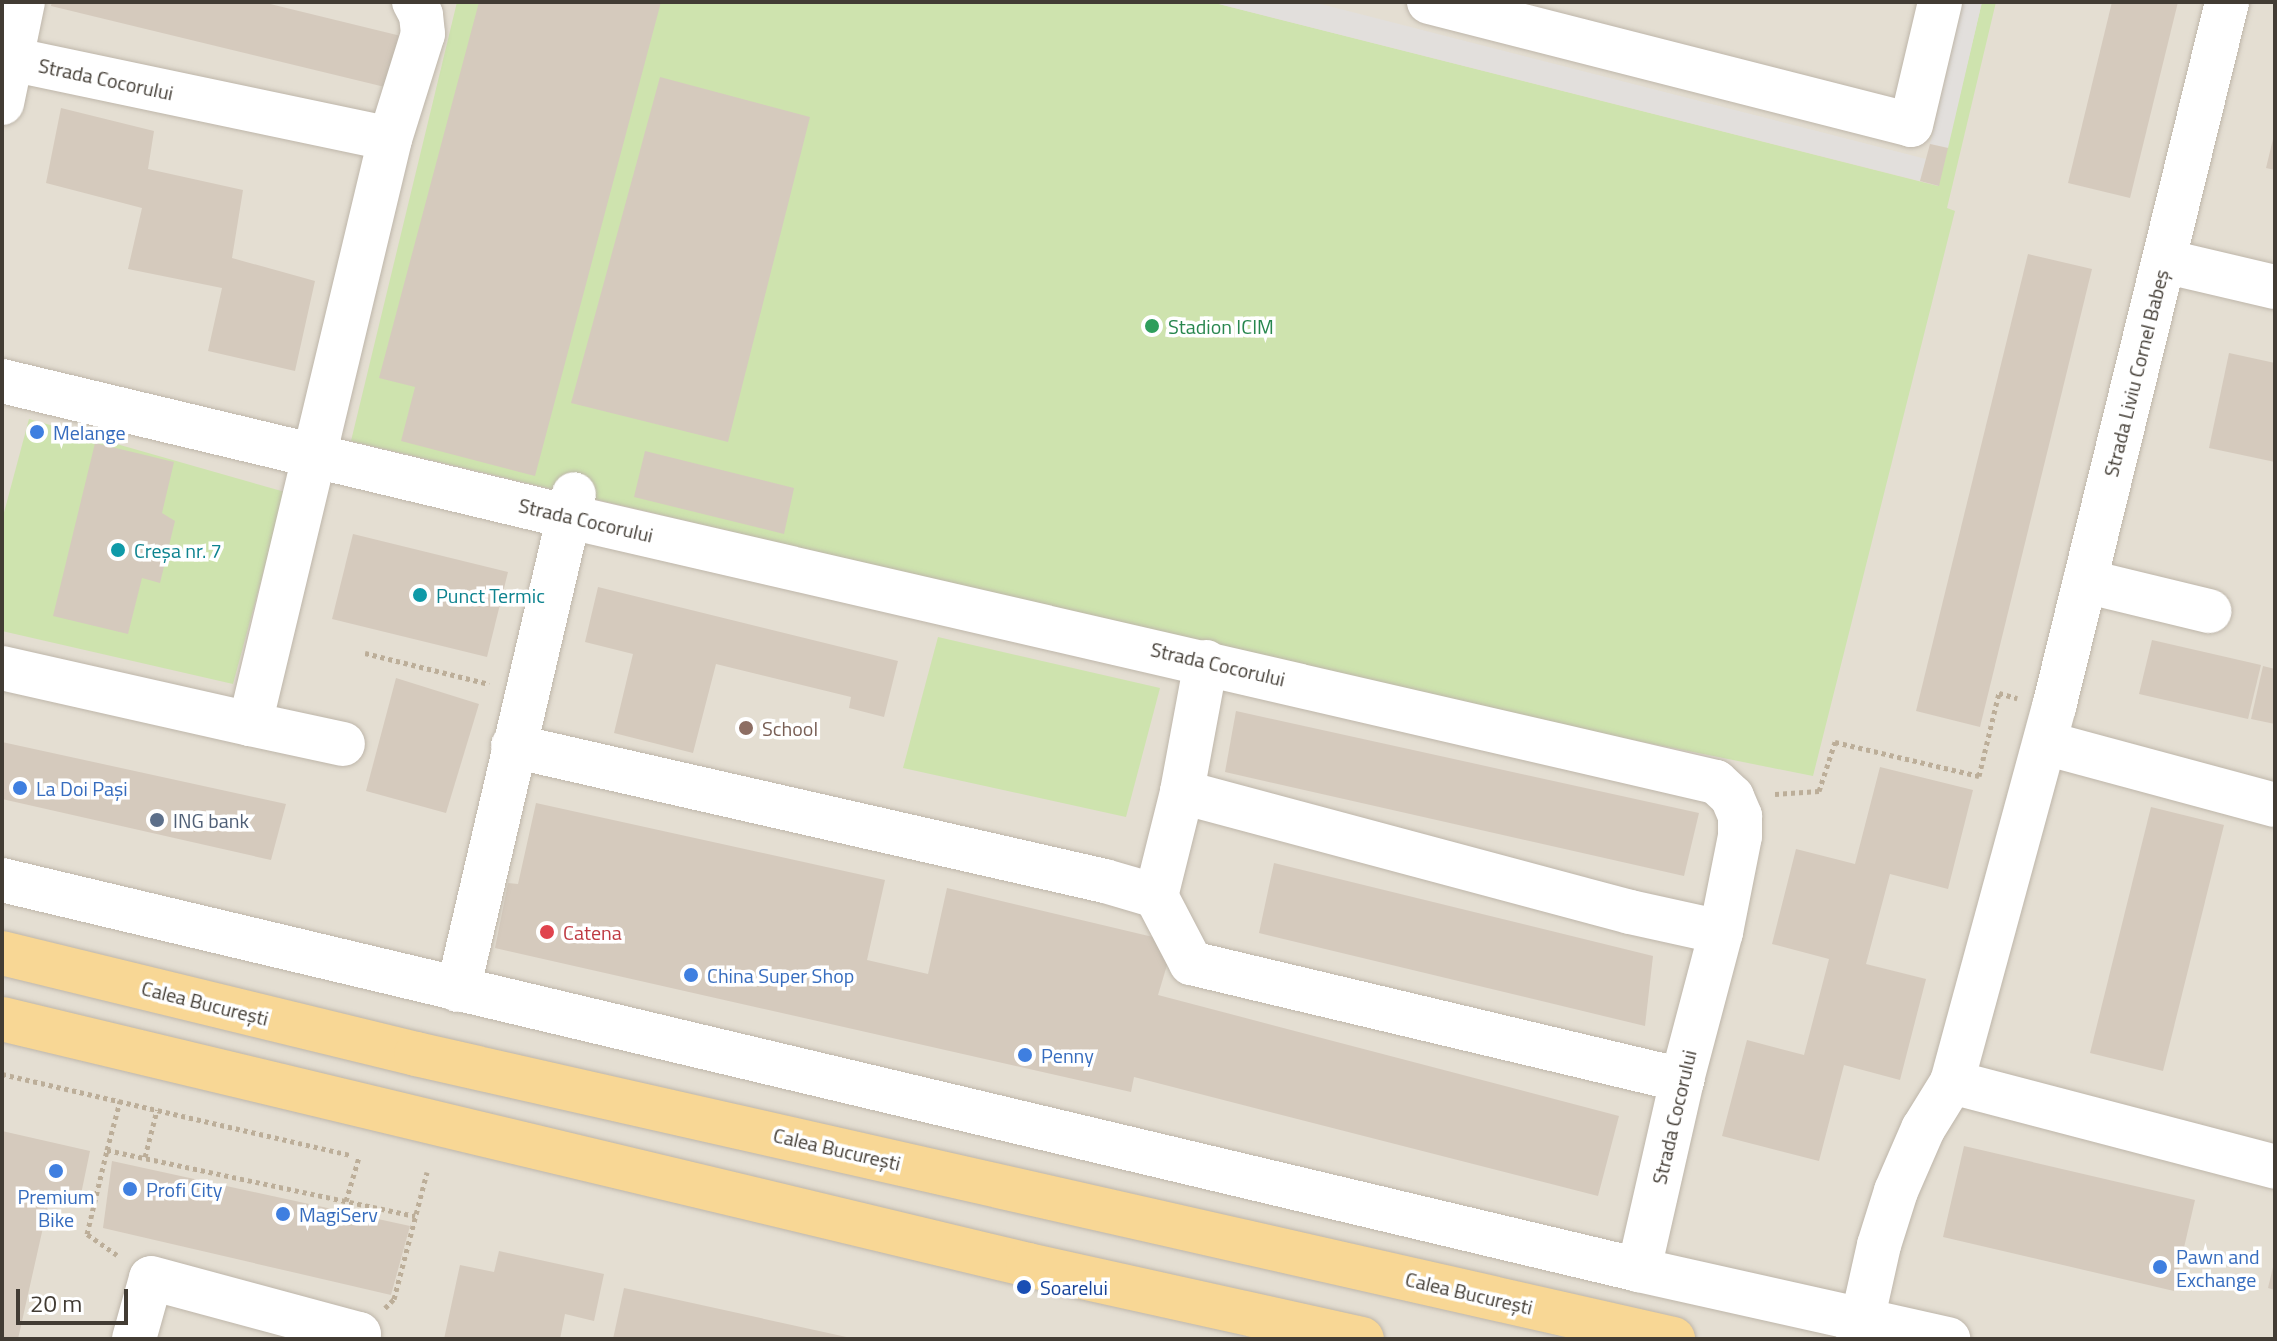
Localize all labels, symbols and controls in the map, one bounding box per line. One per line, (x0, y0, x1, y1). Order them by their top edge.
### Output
street label: Strada Cocorului (36, 53, 176, 105)
street label: Strada Liviu Cornel Babeș (2099, 267, 2173, 479)
place label: Stadion ICIM (1168, 314, 1274, 338)
marker: Stadion ICIM (1143, 317, 1161, 335)
place label: Melange (53, 420, 126, 444)
marker: Melange (28, 423, 46, 441)
street label: Strada Cocorului (516, 493, 656, 547)
place label: Creșa nr. 7 (134, 538, 222, 562)
marker: Creșa nr. 7 (109, 541, 127, 559)
place label: Punct Termic (436, 583, 545, 607)
marker: Punct Termic (411, 586, 429, 604)
street label: Strada Cocorului (1148, 637, 1288, 691)
place label: School (762, 716, 818, 740)
marker: School (737, 719, 755, 737)
place label: La Doi Pași (36, 776, 128, 800)
marker: La Doi Pași (11, 779, 29, 797)
place label: ING bank (173, 808, 249, 832)
marker: ING bank (148, 811, 166, 829)
place label: Catena (563, 920, 622, 944)
marker: Catena (538, 923, 556, 941)
place label: China Super Shop (707, 963, 854, 987)
marker: China Super Shop (682, 966, 700, 984)
street label: Calea București (139, 976, 271, 1030)
place label: Penny (1041, 1043, 1094, 1067)
marker: Penny (1016, 1046, 1034, 1064)
street label: Strada Cocorului (1647, 1047, 1701, 1187)
street label: Calea București (771, 1123, 903, 1175)
marker: Premium Bike (47, 1162, 65, 1180)
place label: Profi City (146, 1177, 222, 1201)
marker: Profi City (121, 1180, 139, 1198)
place label: Premium Bike (17, 1184, 95, 1231)
place label: MagiServ (299, 1202, 378, 1226)
marker: MagiServ (274, 1205, 292, 1223)
place label: Pawn and Exchange (2176, 1244, 2259, 1291)
marker: Pawn and Exchange (2151, 1258, 2169, 1276)
street label: Calea București (1403, 1267, 1535, 1319)
scale bar (20, 1273, 132, 1323)
place label: Soarelui (1040, 1275, 1108, 1299)
marker: Soarelui (1015, 1278, 1033, 1296)
text: 20 m (30, 1285, 82, 1321)

